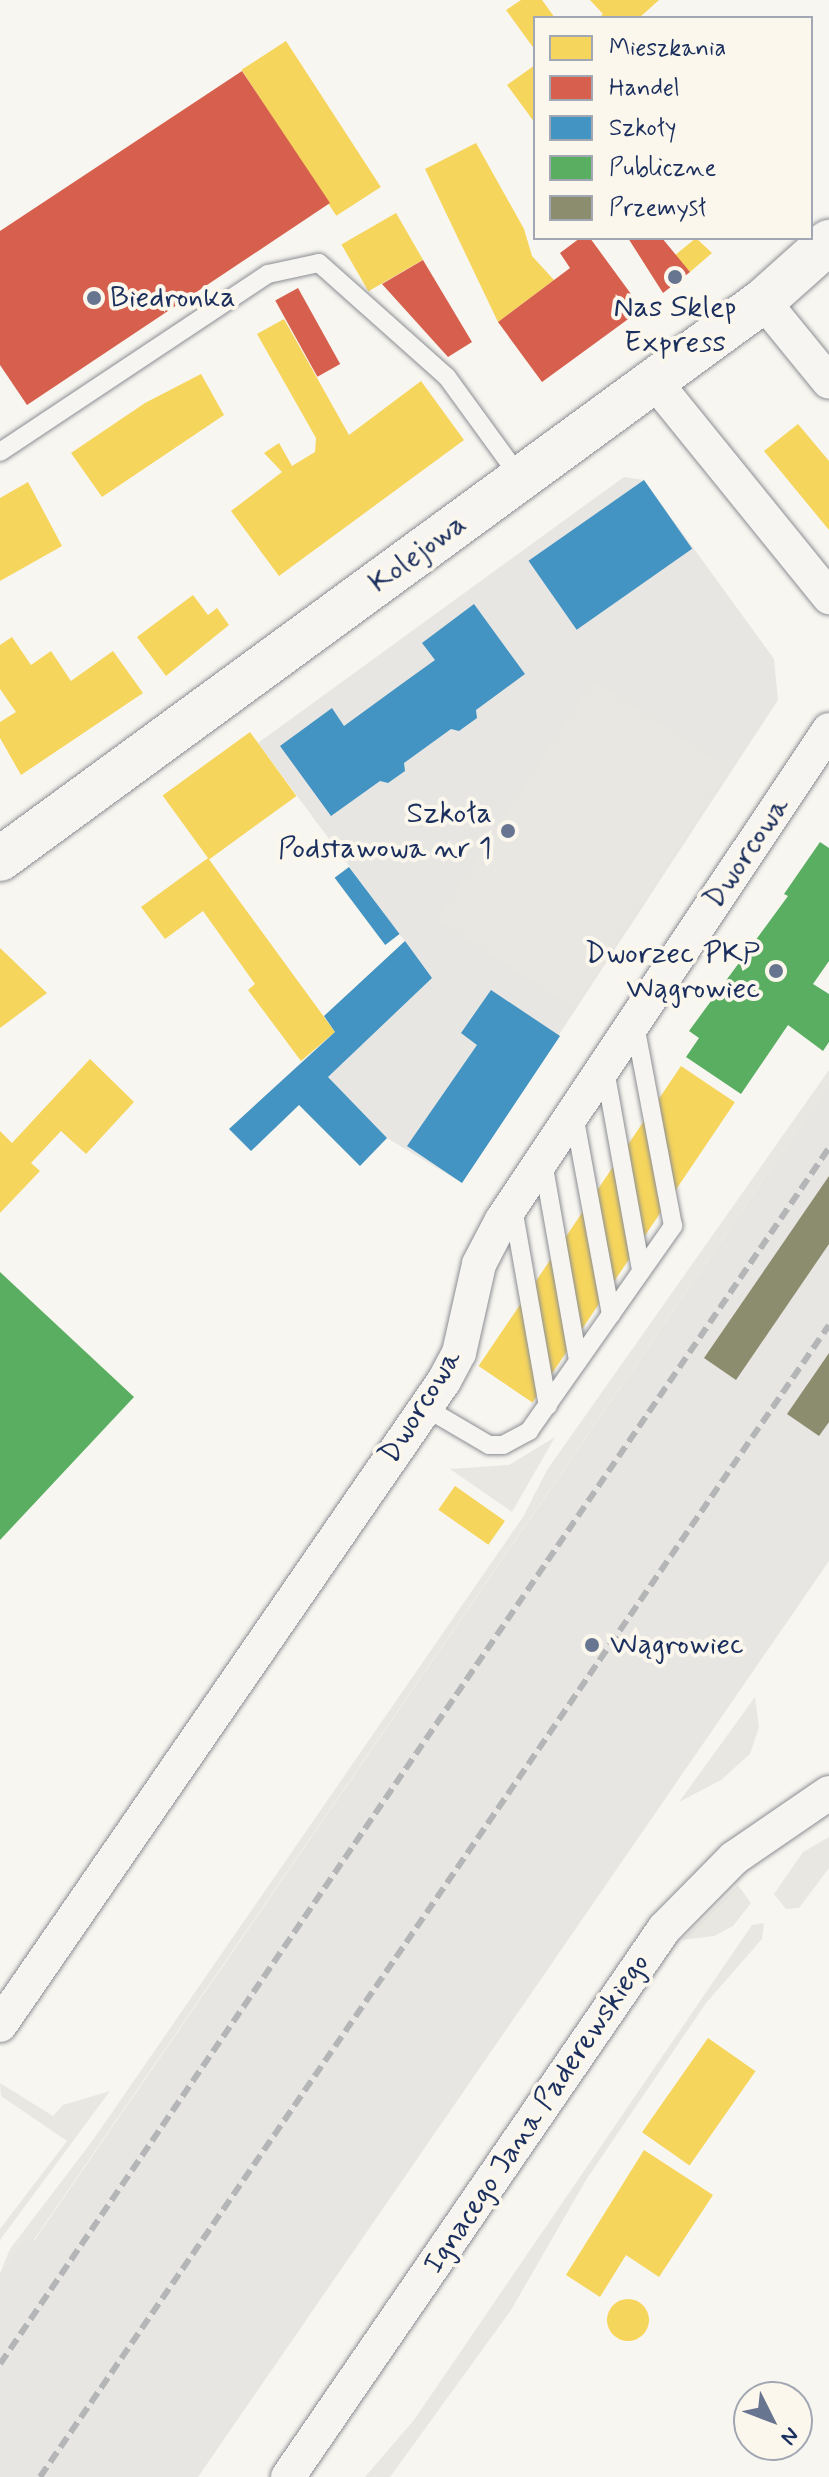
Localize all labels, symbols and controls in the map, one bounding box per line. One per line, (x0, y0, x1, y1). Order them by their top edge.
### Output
legend (533, 16, 813, 240)
text: Mieszkania (609, 33, 726, 64)
text: Handel (609, 73, 680, 104)
text: Szkoły (609, 113, 676, 144)
text: Publiczne (609, 153, 716, 184)
text: Przemysł (609, 193, 706, 224)
marker: Nas Sklep Express (666, 268, 684, 286)
place label: Biedronka (110, 280, 236, 316)
marker: Biedronka (85, 289, 103, 307)
place label: Nas Sklep Express (613, 290, 737, 360)
street label: Kolejowa (362, 507, 474, 601)
street label: Dworcowa (696, 790, 798, 916)
place label: Szkoła Podstawowa nr 1 (287, 796, 492, 866)
marker: Szkoła Podstawowa nr 1 (499, 822, 517, 840)
place label: Dworzec PKP Wągrowiec (585, 936, 760, 1006)
marker: Dworzec PKP Wągrowiec (767, 962, 785, 980)
street label: Dworcowa (372, 1343, 470, 1471)
place label: Wągrowiec (610, 1627, 744, 1663)
marker: Wągrowiec (581, 1634, 603, 1656)
street label: Ignacego Jana Paderewskiego (418, 1950, 656, 2278)
north arrow (733, 2381, 813, 2461)
text: N (774, 2421, 805, 2451)

